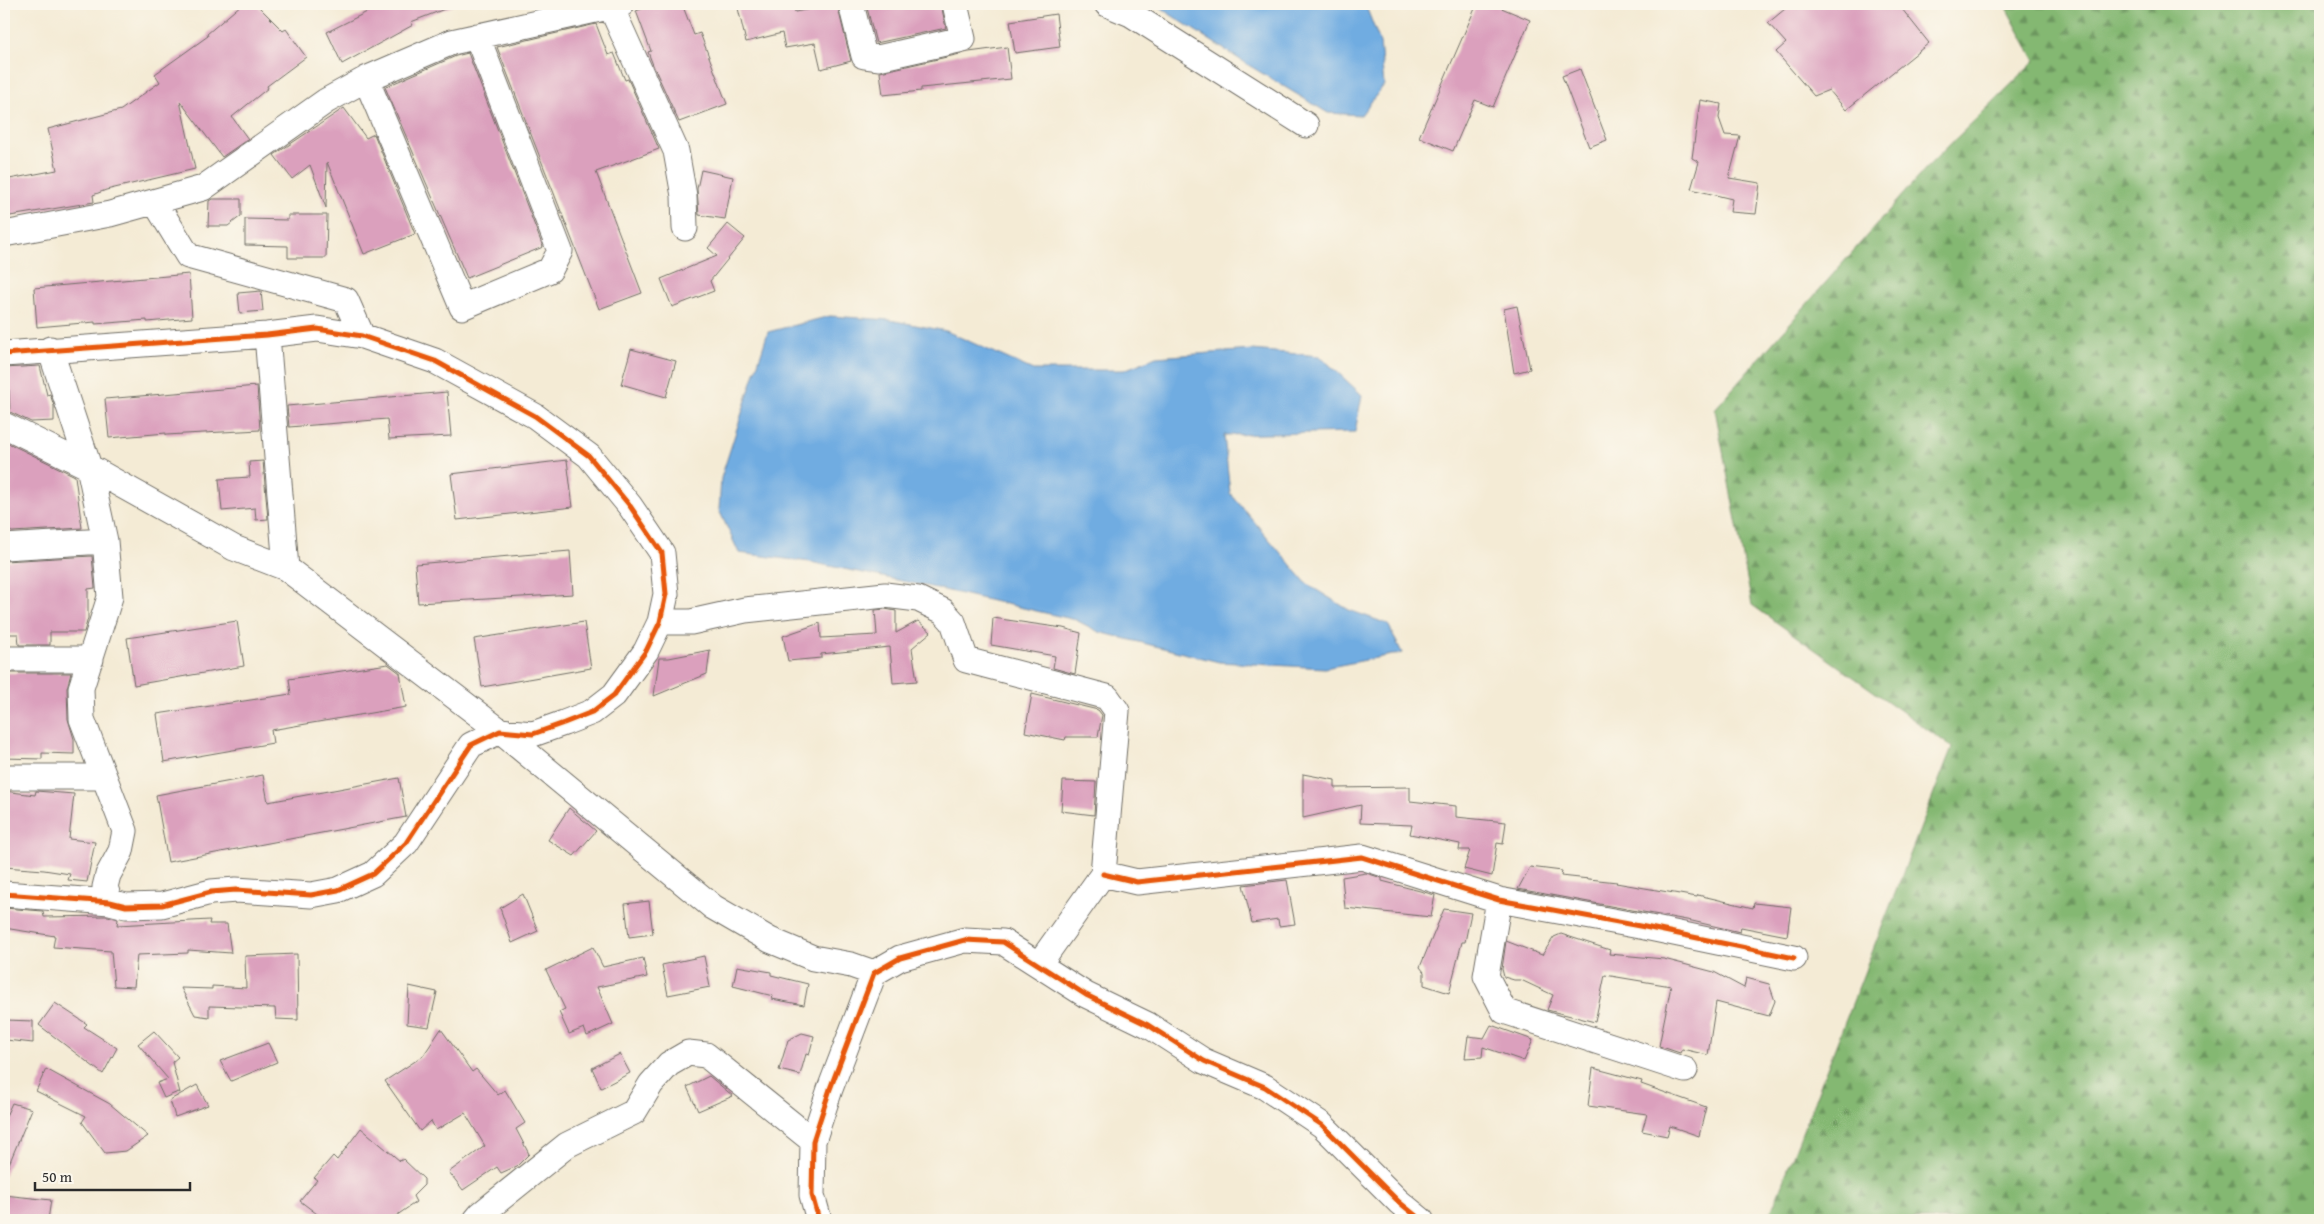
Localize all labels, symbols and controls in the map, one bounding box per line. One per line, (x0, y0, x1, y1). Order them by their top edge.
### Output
scale bar (35, 1159, 190, 1191)
text: 50 m (42, 1166, 73, 1187)

